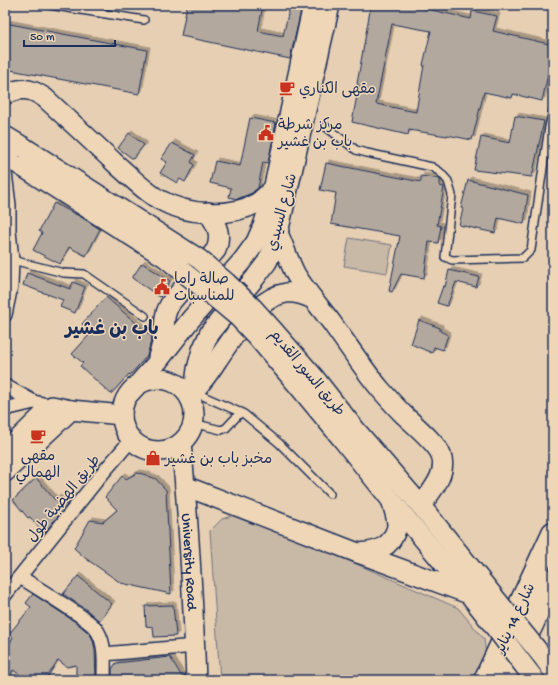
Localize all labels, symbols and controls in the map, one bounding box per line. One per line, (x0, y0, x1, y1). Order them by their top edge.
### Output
scale bar (24, 22, 115, 48)
text: 50 m (30, 31, 55, 45)
cafe icon: مقهى الكناري (278, 79, 296, 97)
place label: مقهى الكناري (299, 81, 376, 99)
place label: مركز شرطة باب بن غشير (276, 117, 352, 152)
public building icon: مركز شرطة باب بن غشير (257, 124, 275, 142)
street label: شارع السيدي (264, 172, 302, 253)
place label: صالة راما للمناسبات (174, 271, 234, 306)
public building icon: صالة راما للمناسبات (153, 278, 171, 296)
district label: باب بن غشير (63, 319, 159, 342)
street label: طريق السور القديم (265, 326, 348, 421)
cafe icon: مقهى الهمالي (29, 427, 47, 445)
place label: مقهى الهمالي (16, 448, 60, 485)
shop icon: مخبز باب بن غشير (144, 449, 162, 467)
place label: مخبز باب بن غشير (163, 451, 272, 469)
street label: طريق الهضبة طول (24, 452, 105, 547)
street label: University Road (176, 513, 200, 612)
street label: شارع 14 يناير (491, 581, 540, 658)

